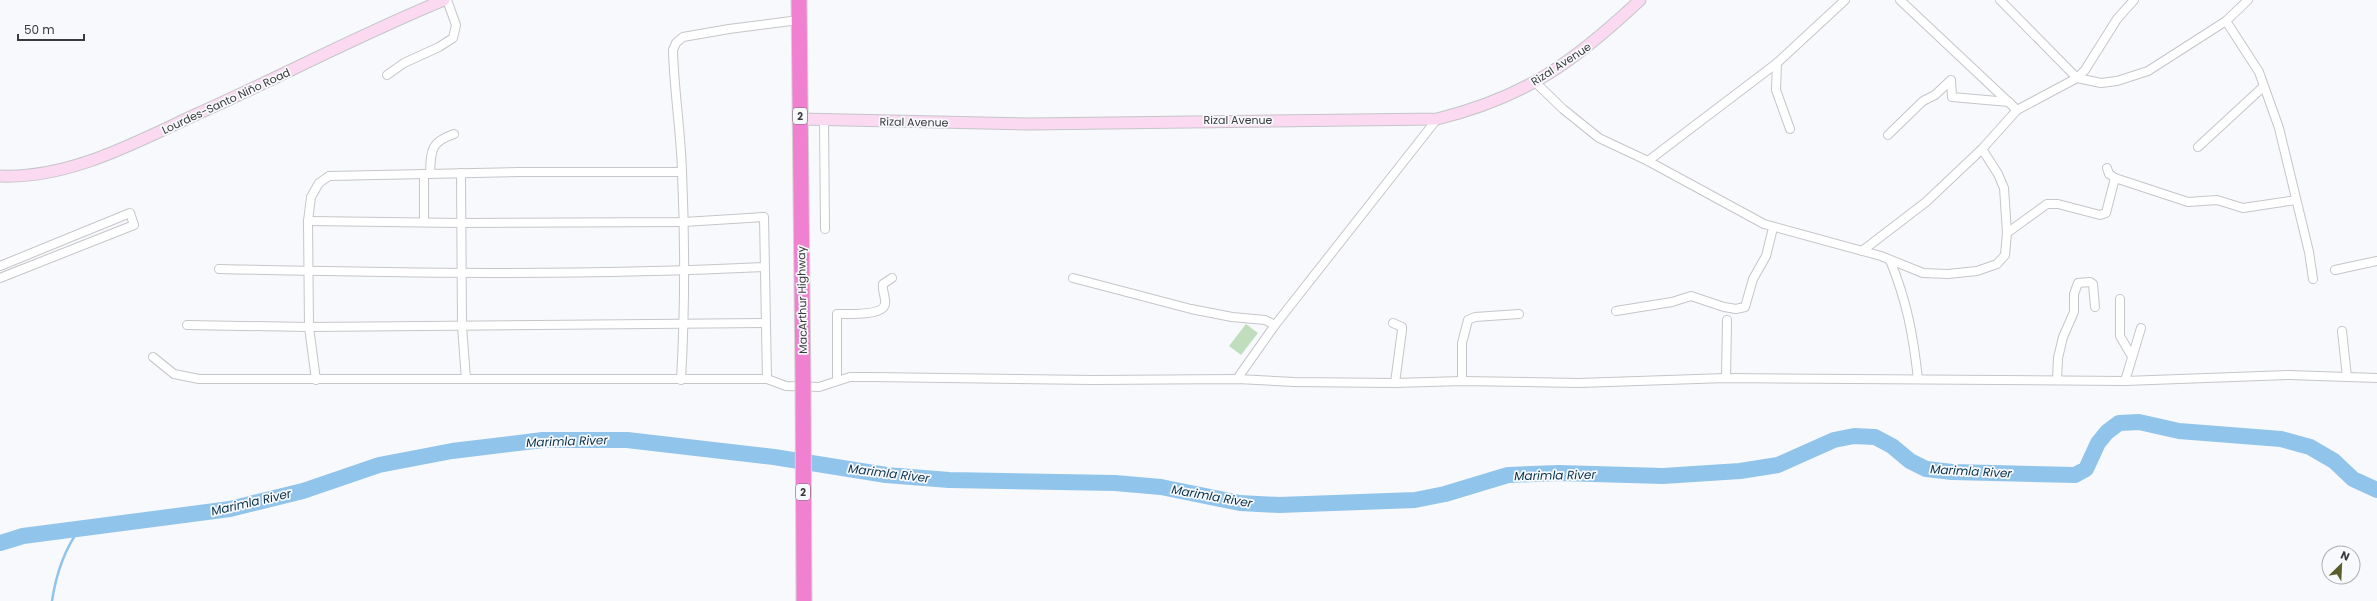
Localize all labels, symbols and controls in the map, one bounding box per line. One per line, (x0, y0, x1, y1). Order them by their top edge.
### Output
scale bar (18, 16, 84, 42)
text: 50 m (24, 21, 55, 38)
street label: Rizal Avenue (1528, 38, 1594, 89)
street label: Lourdes-Santo Niño Road (159, 64, 293, 138)
road number: 2 (793, 108, 807, 124)
street label: Rizal Avenue (1204, 112, 1273, 128)
street label: Rizal Avenue (879, 113, 949, 131)
street label: MacArthur Highway (793, 245, 811, 354)
water label: Marimla River (526, 431, 609, 451)
water label: Marimla River (847, 460, 931, 486)
water label: Marimla River (1930, 460, 2013, 482)
water label: Marimla River (1514, 466, 1597, 484)
water label: Marimla River (1170, 481, 1254, 512)
water label: Marimla River (209, 484, 293, 519)
road number: 2 (796, 484, 810, 500)
north arrow (2321, 545, 2361, 585)
text: N (2338, 547, 2352, 565)

